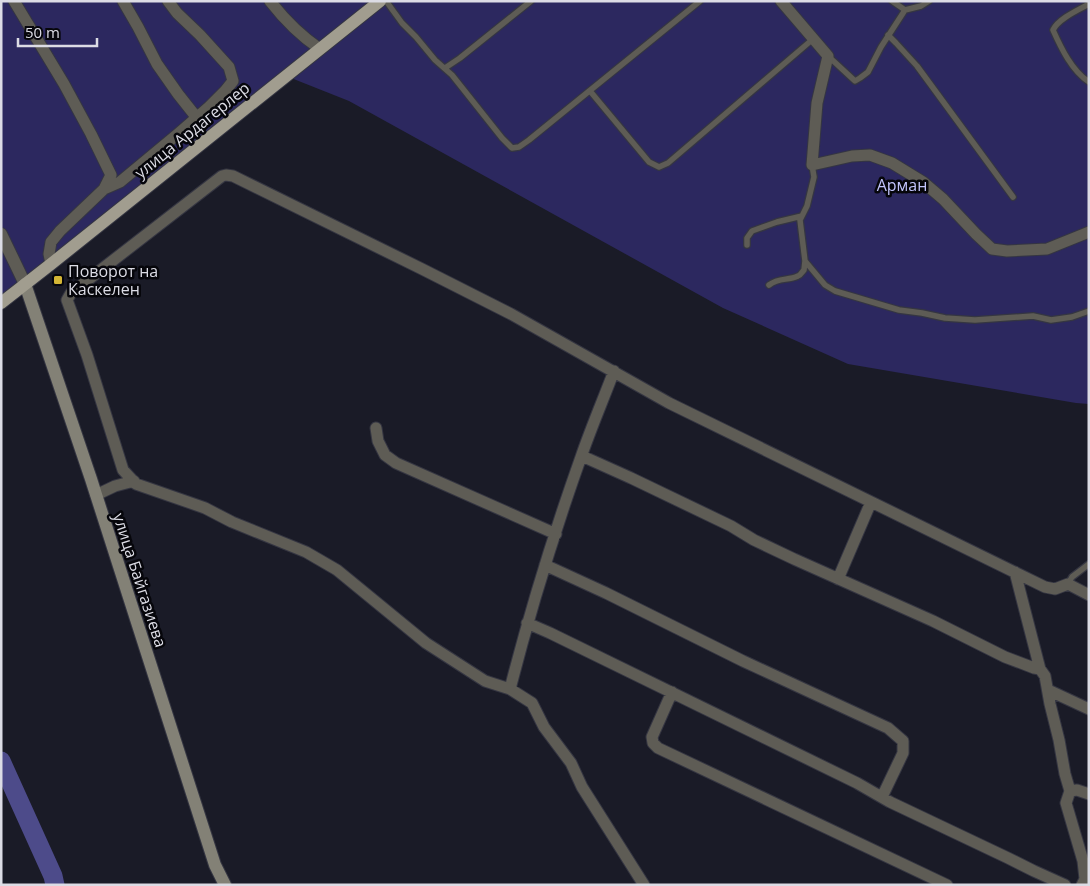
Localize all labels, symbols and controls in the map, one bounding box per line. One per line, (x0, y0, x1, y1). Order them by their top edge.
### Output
scale bar (18, 15, 96, 47)
text: 50 m (25, 22, 60, 42)
street label: улица Ардагерлер (130, 77, 254, 183)
park label: Арман (877, 174, 927, 196)
place label: Поворот на Каскелен (68, 260, 158, 300)
marker: Поворот на Каскелен (52, 274, 64, 286)
street label: улица Байгазиева (108, 510, 172, 650)

